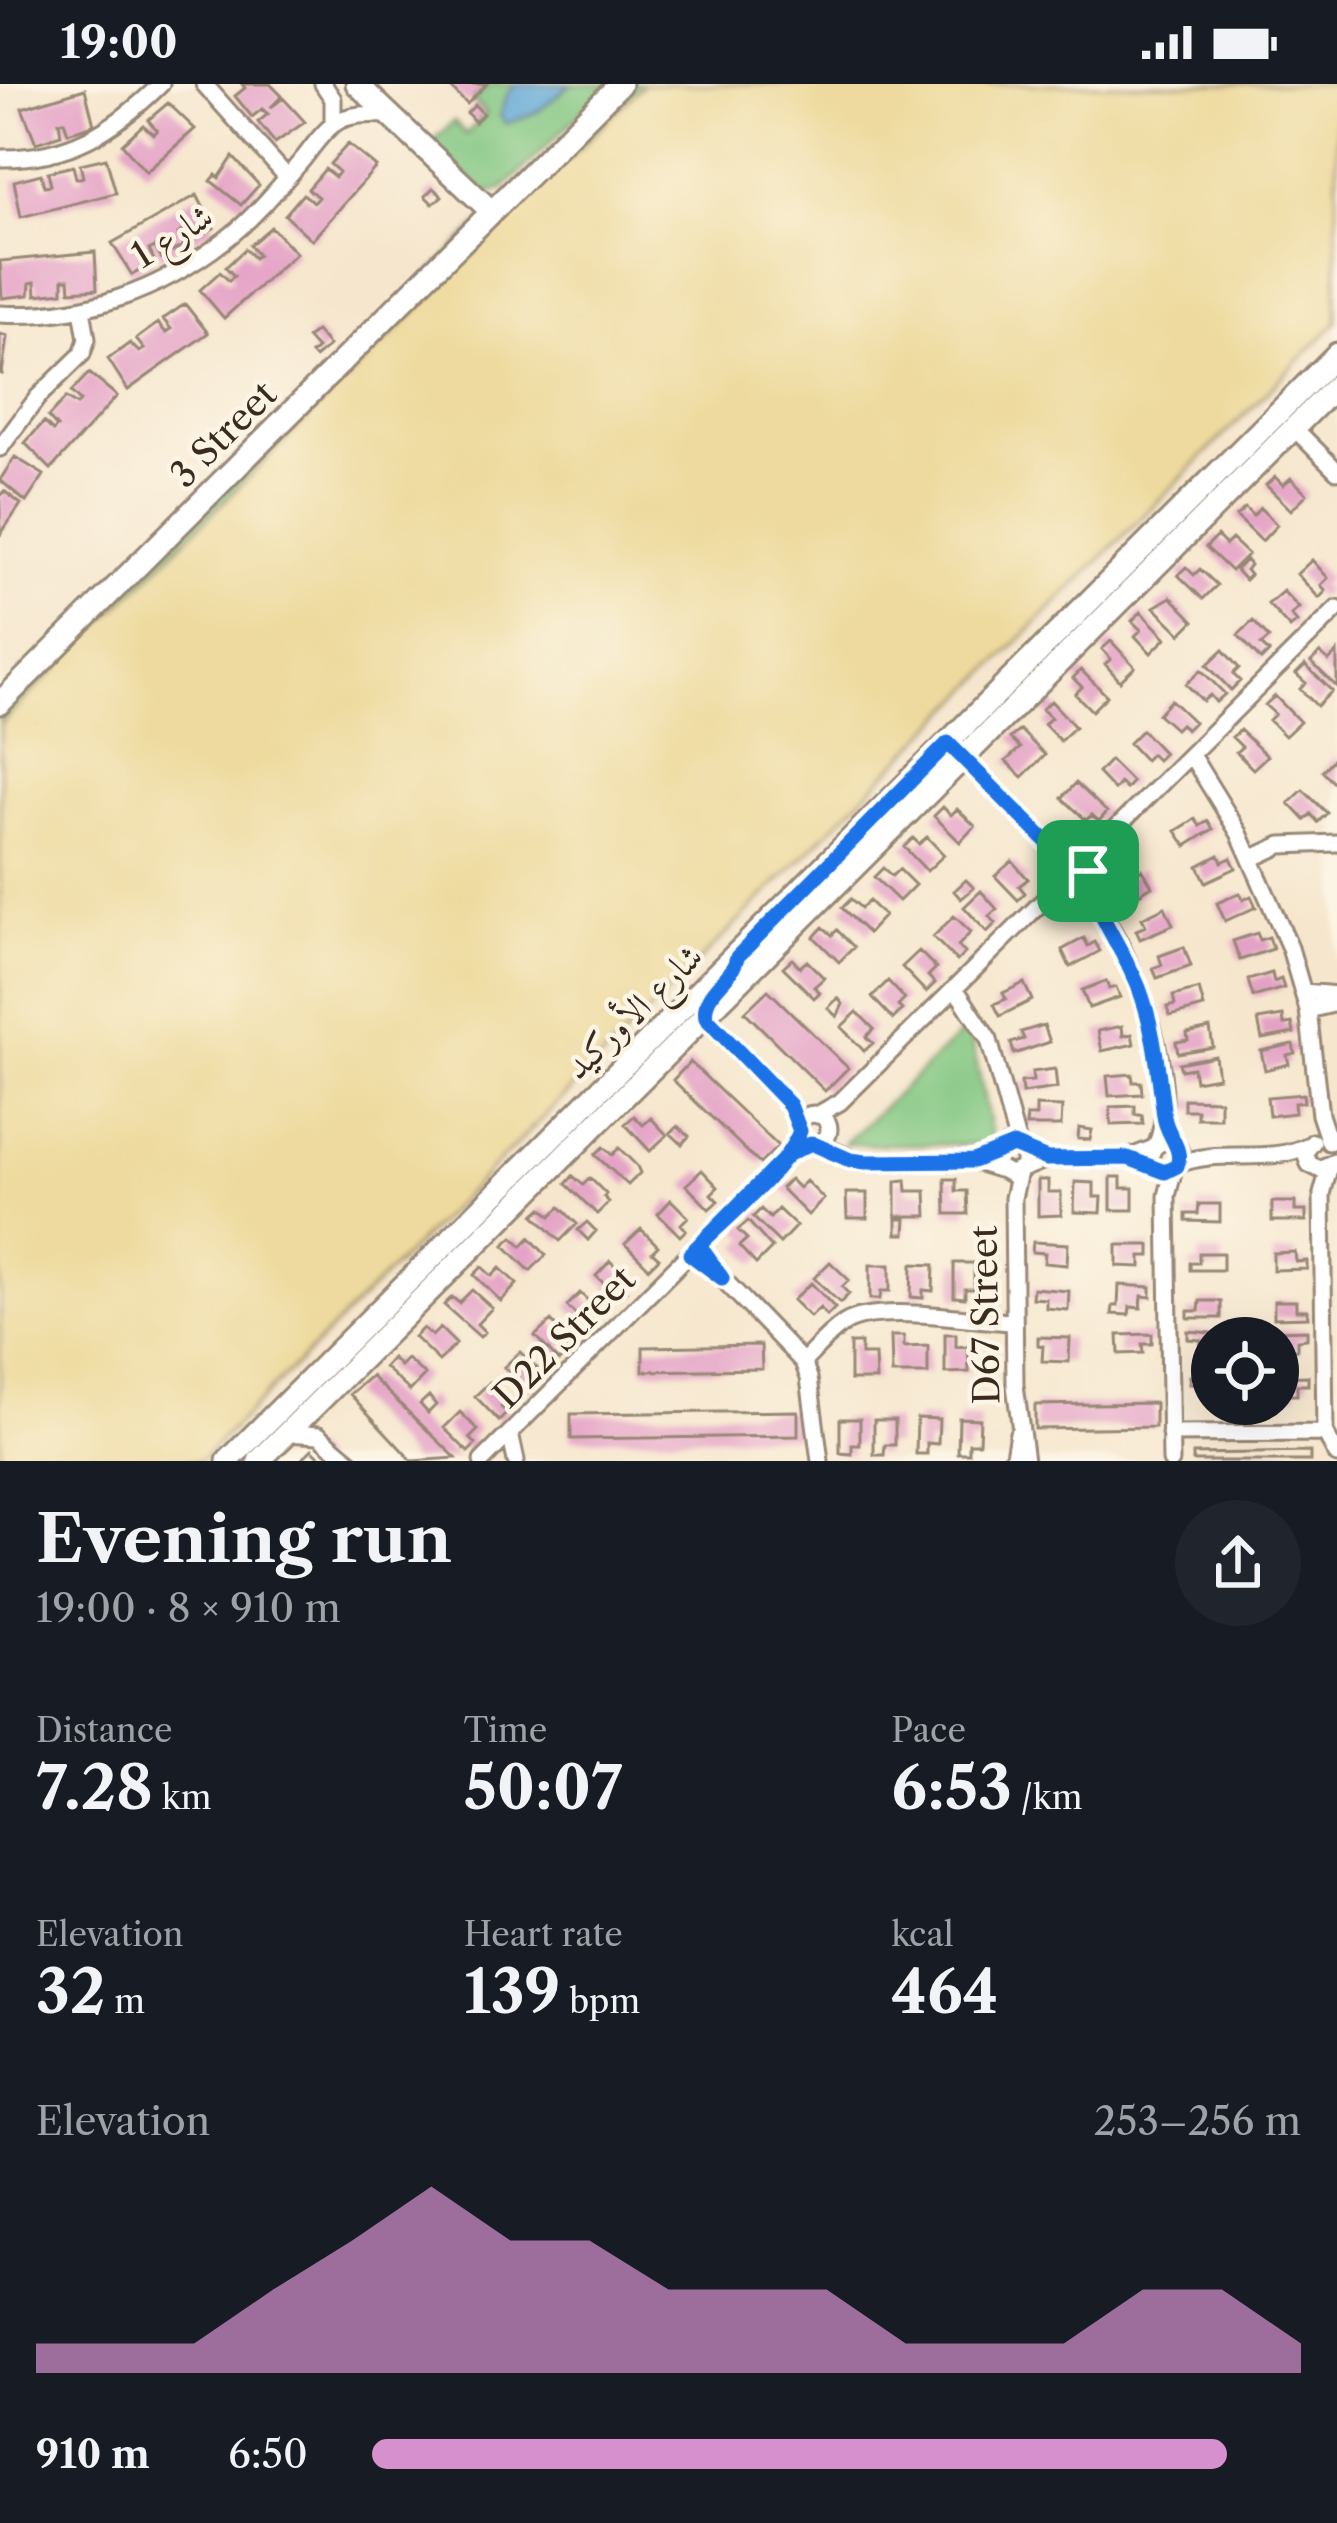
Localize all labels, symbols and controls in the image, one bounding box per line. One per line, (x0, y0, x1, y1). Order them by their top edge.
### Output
text: 19:00 (60, 14, 178, 70)
street label: شارع 1 (123, 193, 225, 284)
street label: 3 Street (161, 372, 285, 496)
pin (1037, 820, 1139, 922)
icon: arrive (1055, 838, 1121, 904)
street label: شارع الأوركيد (553, 933, 718, 1094)
street label: D67 Street (961, 1225, 1009, 1405)
street label: D22 Street (484, 1257, 644, 1417)
map controls (1191, 1317, 1299, 1425)
button: locate (1191, 1317, 1299, 1425)
text: Evening run (36, 1498, 452, 1579)
button: share (1175, 1500, 1301, 1626)
text: 19:00 · 8 × 910 m (36, 1584, 341, 1632)
text: Distance (36, 1710, 173, 1751)
text: Time (464, 1710, 547, 1751)
text: Pace (891, 1710, 966, 1751)
text: 7.28 (36, 1751, 153, 1825)
text: 50:07 (464, 1751, 622, 1825)
text: 6:53 (891, 1751, 1012, 1825)
text: km (153, 1777, 212, 1818)
text: /km (1012, 1777, 1083, 1818)
text: Elevation (36, 1914, 183, 1955)
text: Heart rate (464, 1914, 623, 1955)
text: kcal (891, 1914, 954, 1955)
text: 32 (36, 1955, 105, 2029)
text: 139 (464, 1955, 560, 2029)
text: 464 (891, 1955, 998, 2029)
text: m (105, 1981, 145, 2022)
text: bpm (560, 1981, 640, 2022)
text: Elevation (36, 2097, 210, 2145)
text: 253–256 m (1094, 2097, 1301, 2145)
text: 910 m (36, 2430, 150, 2478)
text: 6:50 (228, 2430, 308, 2478)

